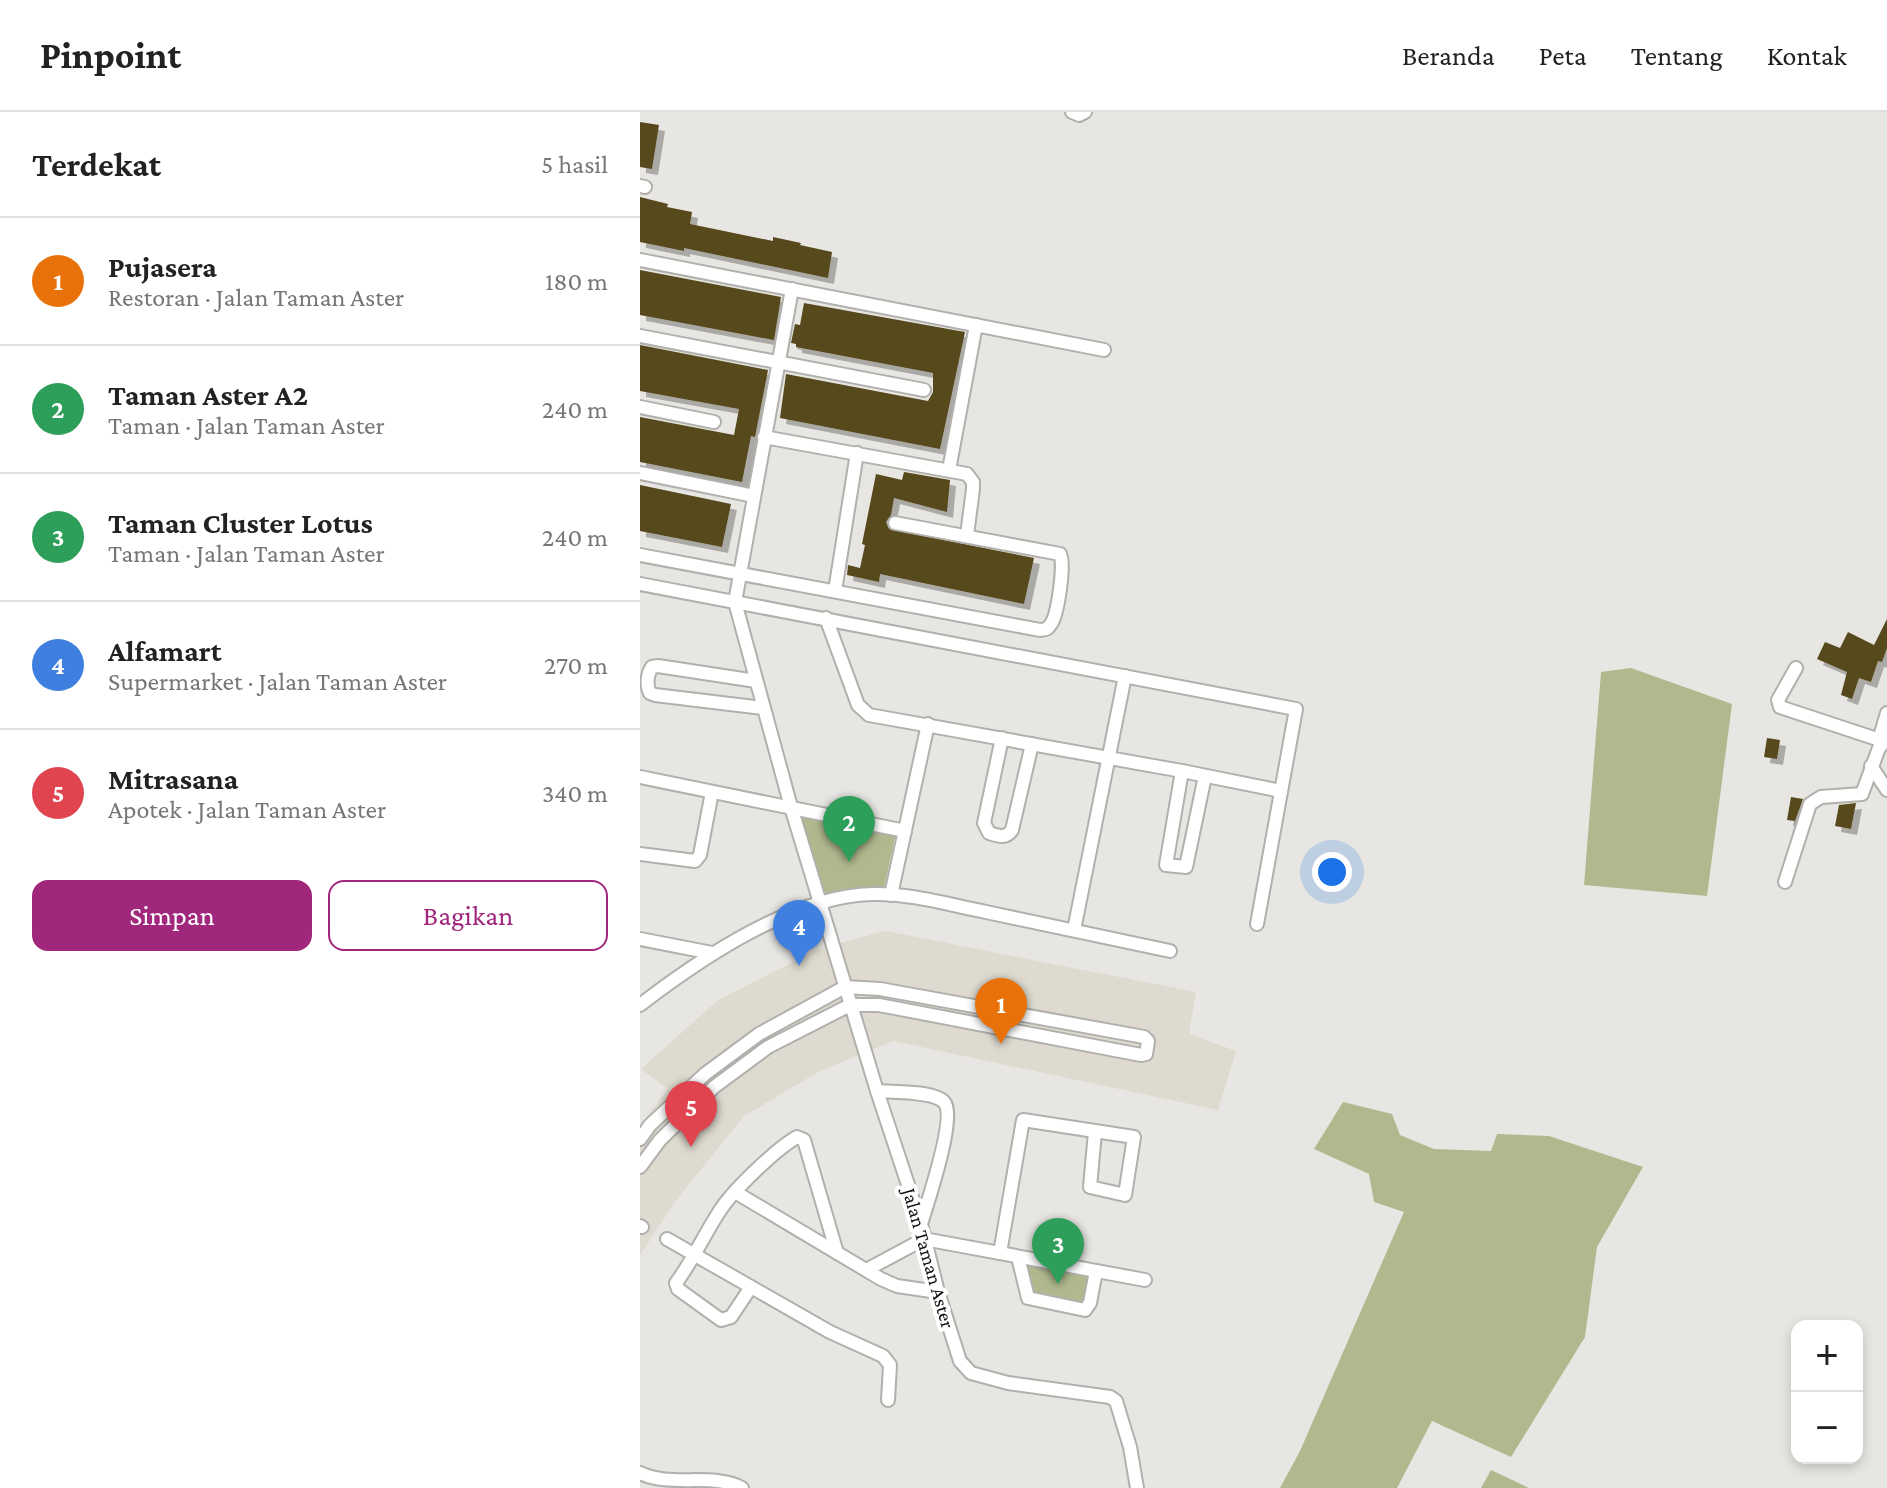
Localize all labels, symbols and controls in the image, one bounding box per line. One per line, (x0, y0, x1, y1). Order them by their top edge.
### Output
text: Pinpoint (40, 34, 181, 76)
text: Beranda (1402, 40, 1495, 71)
text: Peta (1539, 40, 1587, 71)
text: Tentang (1631, 40, 1723, 71)
text: Kontak (1767, 40, 1847, 71)
text: Terdekat (32, 146, 161, 183)
text: 5 hasil (541, 150, 608, 179)
text: Pujasera (108, 250, 217, 283)
text: 1 (53, 267, 63, 296)
text: 180 m (545, 267, 608, 296)
text: Restoran · Jalan Taman Aster (108, 283, 404, 312)
text: Taman Aster A2 (108, 378, 308, 411)
text: 2 (51, 395, 65, 424)
text: 240 m (542, 395, 608, 424)
text: Taman · Jalan Taman Aster (108, 411, 385, 440)
text: Taman Cluster Lotus (108, 506, 373, 539)
text: 3 (52, 523, 64, 552)
text: 240 m (542, 523, 608, 552)
text: Taman · Jalan Taman Aster (108, 539, 385, 568)
text: Alfamart (108, 634, 222, 667)
text: 4 (51, 651, 65, 680)
text: 270 m (544, 651, 608, 680)
text: Supermarket · Jalan Taman Aster (108, 667, 447, 696)
text: Mitrasana (108, 762, 238, 795)
text: 5 (52, 779, 64, 808)
text: 340 m (542, 779, 608, 808)
text: Apotek · Jalan Taman Aster (108, 795, 386, 824)
pin: 2 (823, 796, 875, 862)
your location (1312, 852, 1352, 892)
button: Simpan (32, 880, 312, 951)
button: Bagikan (328, 880, 608, 951)
pin: 4 (773, 900, 825, 966)
pin: 1 (975, 978, 1027, 1044)
pin: 5 (665, 1081, 717, 1147)
street label: Jalan Taman Aster (897, 1183, 960, 1331)
pin: 3 (1032, 1218, 1084, 1284)
map controls (1791, 1320, 1863, 1464)
button: + (1791, 1320, 1863, 1392)
button: − (1791, 1392, 1863, 1464)

